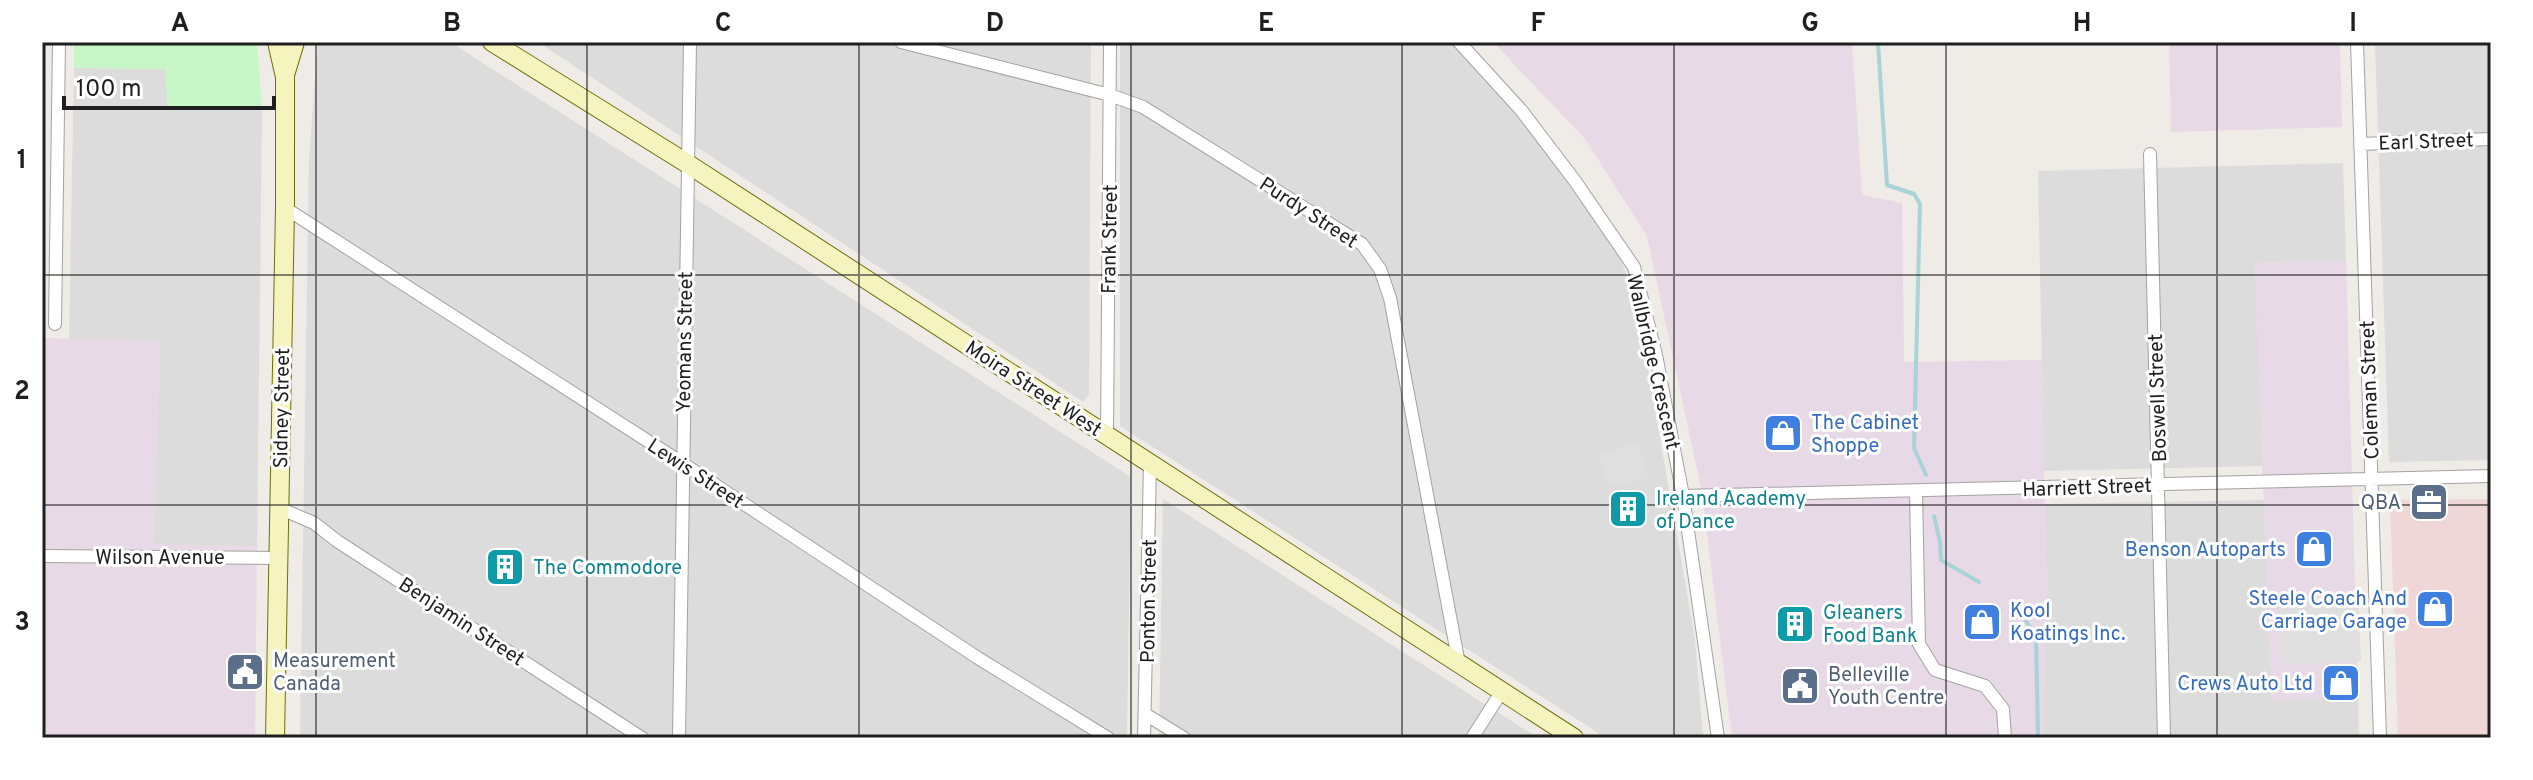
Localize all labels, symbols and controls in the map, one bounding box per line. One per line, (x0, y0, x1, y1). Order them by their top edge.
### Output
text: A (171, 8, 189, 41)
text: B (443, 8, 461, 41)
text: C (715, 8, 731, 41)
text: D (986, 8, 1004, 41)
text: E (1258, 8, 1274, 41)
text: F (1531, 8, 1546, 41)
text: G (1801, 8, 1819, 41)
text: H (2073, 8, 2091, 41)
text: I (2349, 8, 2357, 41)
scale bar (64, 60, 274, 110)
text: 100 m (76, 75, 142, 105)
street label: Earl Street (2378, 128, 2474, 158)
text: 1 (17, 145, 27, 178)
street label: Purdy Street (1254, 172, 1362, 255)
street label: Frank Street (1097, 184, 1125, 294)
street label: Yeomans Street (672, 271, 700, 413)
street label: Wallbridge Crescent (1619, 272, 1685, 452)
street label: Coleman Street (2356, 320, 2386, 460)
street label: Boswell Street (2144, 333, 2174, 463)
street label: Moira Street West (960, 336, 1106, 444)
street label: Sidney Street (269, 348, 297, 469)
text: 2 (14, 376, 30, 409)
place label: The Cabinet Shoppe (1811, 411, 1919, 460)
shop icon: The Cabinet Shoppe (1762, 412, 1804, 454)
street label: Lewis Street (642, 434, 748, 516)
street label: Harriett Street (2022, 474, 2152, 504)
office icon: QBA (2408, 481, 2450, 523)
place label: Ireland Academy of Dance (1656, 487, 1806, 536)
building icon: Ireland Academy of Dance (1607, 488, 1649, 530)
place label: QBA (2360, 491, 2401, 517)
shop icon: Benson Autoparts (2293, 528, 2335, 570)
place label: Benson Autoparts (2125, 538, 2286, 564)
street label: Ponton Street (1136, 539, 1164, 663)
street label: Wilson Avenue (95, 546, 225, 572)
building icon: The Commodore (484, 546, 526, 588)
place label: The Commodore (533, 556, 682, 582)
street label: Benjamin Street (393, 572, 529, 673)
place label: Steele Coach And Carriage Garage (2248, 587, 2407, 636)
shop icon: Steele Coach And Carriage Garage (2414, 588, 2456, 630)
place label: Kool Koatings Inc. (2010, 599, 2126, 648)
place label: Gleaners Food Bank (1823, 601, 1918, 650)
shop icon: Kool Koatings Inc. (1961, 601, 2003, 643)
building icon: Gleaners Food Bank (1774, 603, 1816, 645)
text: 3 (14, 607, 30, 640)
place label: Measurement Canada (273, 649, 396, 698)
public building icon: Measurement Canada (224, 651, 266, 693)
shop icon: Crews Auto Ltd (2320, 662, 2362, 704)
place label: Belleville Youth Centre (1828, 663, 1944, 712)
public building icon: Belleville Youth Centre (1779, 665, 1821, 707)
place label: Crews Auto Ltd (2177, 672, 2313, 698)

